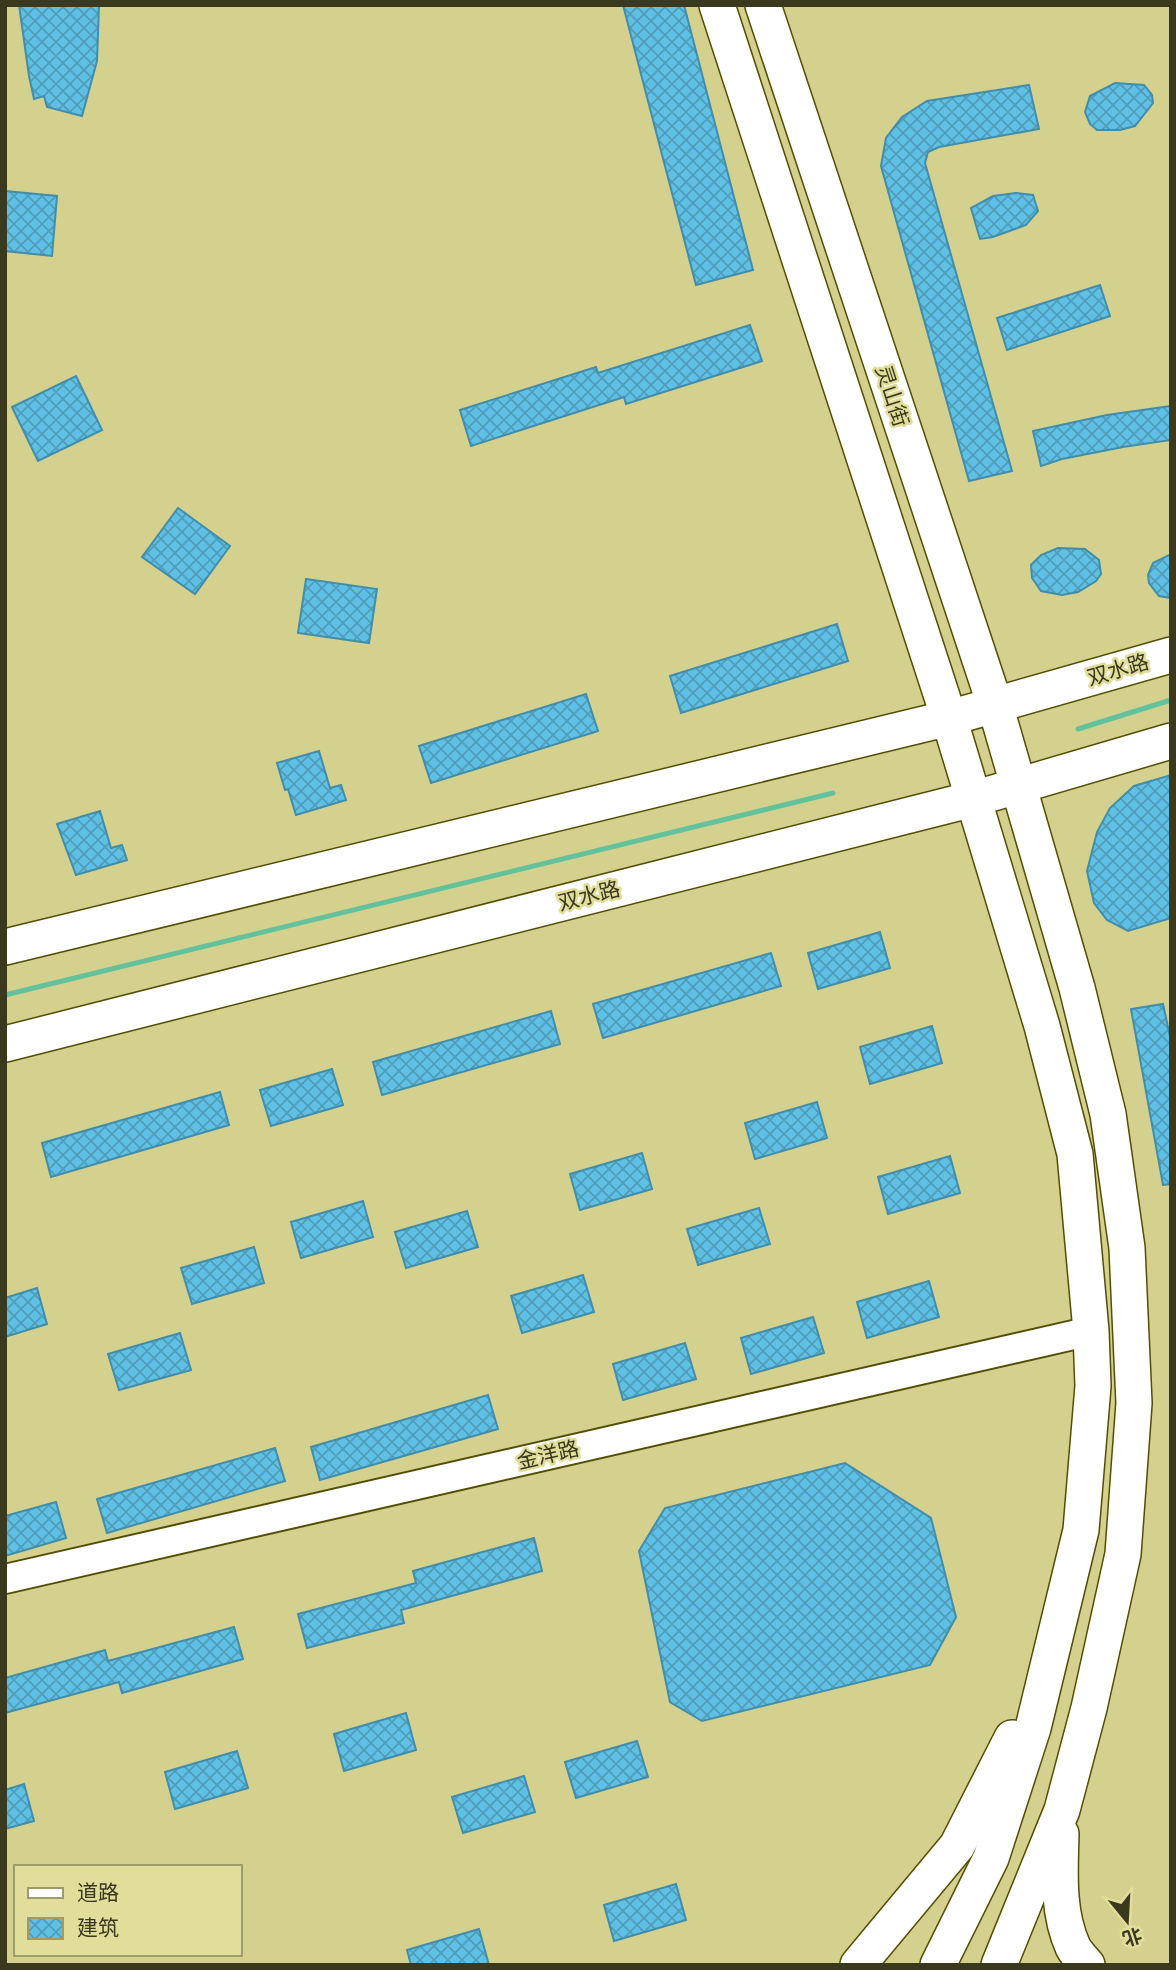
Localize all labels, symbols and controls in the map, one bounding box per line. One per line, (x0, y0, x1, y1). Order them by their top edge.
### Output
street label: 灵山街 (871, 362, 914, 430)
street label: 双水路 (1084, 649, 1152, 690)
street label: 双水路 (555, 876, 622, 915)
street label: 金洋路 (514, 1435, 581, 1474)
legend (14, 1865, 242, 1956)
text: 道路 (77, 1880, 119, 1905)
north arrow (1092, 1886, 1162, 1956)
text: 建筑 (77, 1915, 119, 1940)
text: 北 (1120, 1923, 1145, 1951)

